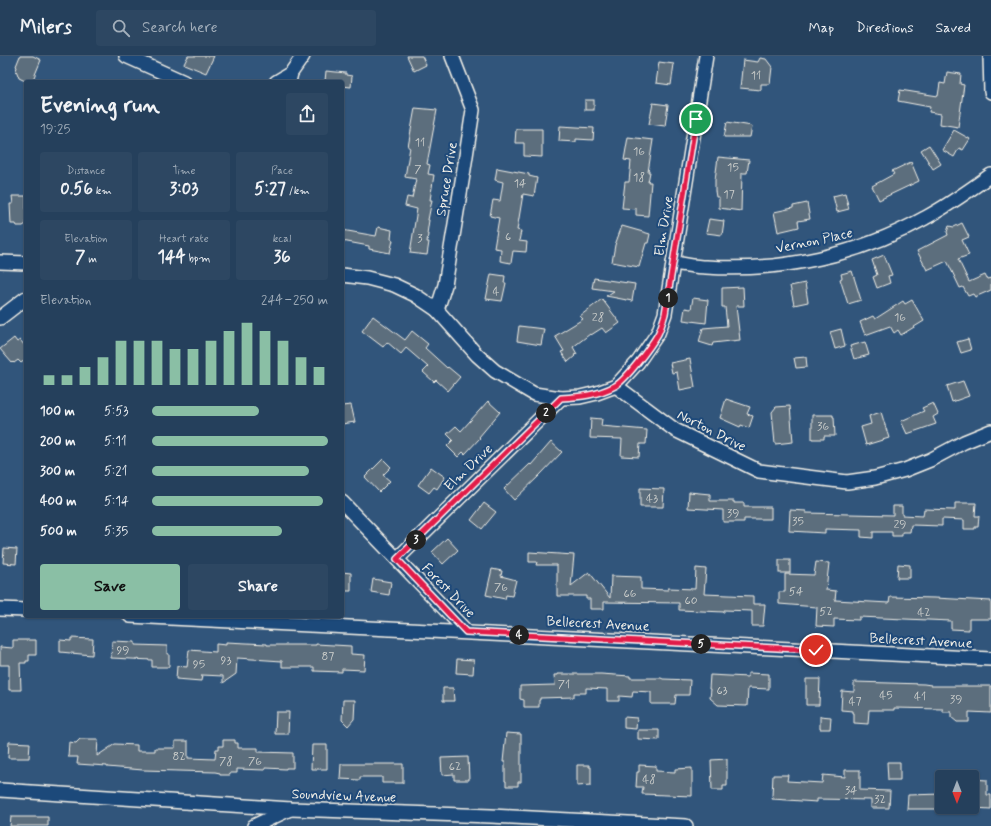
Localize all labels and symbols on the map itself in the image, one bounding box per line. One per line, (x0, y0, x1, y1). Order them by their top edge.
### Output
house number: 11 (751, 68, 761, 84)
pin (679, 102, 713, 136)
house number: 11 (415, 135, 425, 151)
street label: Spruce Drive (432, 141, 462, 218)
house number: 16 (633, 144, 645, 160)
house number: 15 (727, 160, 739, 176)
house number: 7 (414, 162, 422, 178)
house number: 18 (633, 170, 645, 186)
house number: 14 (514, 176, 526, 192)
house number: 17 (723, 187, 735, 203)
street label: Elm Drive (650, 195, 678, 258)
street label: Vernon Place (774, 224, 854, 258)
house number: 6 (505, 229, 511, 245)
house number: 3 (417, 231, 423, 247)
house number: 4 (493, 284, 500, 300)
pin: 1 (658, 288, 678, 308)
house number: 28 (592, 310, 604, 326)
house number: 16 (894, 310, 906, 326)
pin: 2 (536, 403, 556, 423)
street label: Norton Drive (674, 406, 749, 456)
house number: 36 (817, 419, 829, 435)
street label: Elm Drive (441, 440, 497, 495)
house number: 43 (646, 491, 658, 507)
house number: 39 (727, 506, 739, 522)
house number: 35 (792, 514, 804, 530)
house number: 29 (893, 517, 907, 533)
pin: 3 (406, 530, 426, 550)
street label: Forest Drive (418, 559, 479, 622)
house number: 76 (494, 580, 508, 596)
house number: 54 (789, 584, 803, 600)
house number: 66 (624, 586, 637, 602)
house number: 60 (684, 593, 698, 609)
house number: 52 (819, 604, 833, 620)
house number: 42 (917, 605, 931, 621)
street label: Bellecrest Avenue (546, 612, 650, 636)
pin: 4 (509, 625, 529, 645)
street label: Bellecrest Avenue (869, 629, 973, 653)
pin (799, 633, 833, 667)
pin: 5 (691, 634, 711, 654)
house number: 99 (116, 643, 130, 659)
house number: 87 (322, 649, 334, 665)
house number: 93 (221, 653, 231, 669)
house number: 95 (193, 657, 205, 673)
house number: 71 (558, 677, 570, 693)
house number: 63 (716, 683, 728, 699)
house number: 45 (879, 688, 893, 704)
house number: 41 (914, 689, 926, 705)
house number: 39 (950, 692, 962, 708)
house number: 47 (848, 694, 862, 710)
house number: 82 (172, 749, 186, 765)
house number: 78 (219, 754, 233, 770)
house number: 76 (248, 754, 262, 770)
house number: 62 (449, 759, 461, 775)
north arrow (935, 770, 979, 814)
house number: 48 (642, 772, 656, 788)
house number: 34 (845, 783, 857, 799)
street label: Soundview Avenue (291, 785, 397, 807)
house number: 32 (874, 792, 886, 808)

